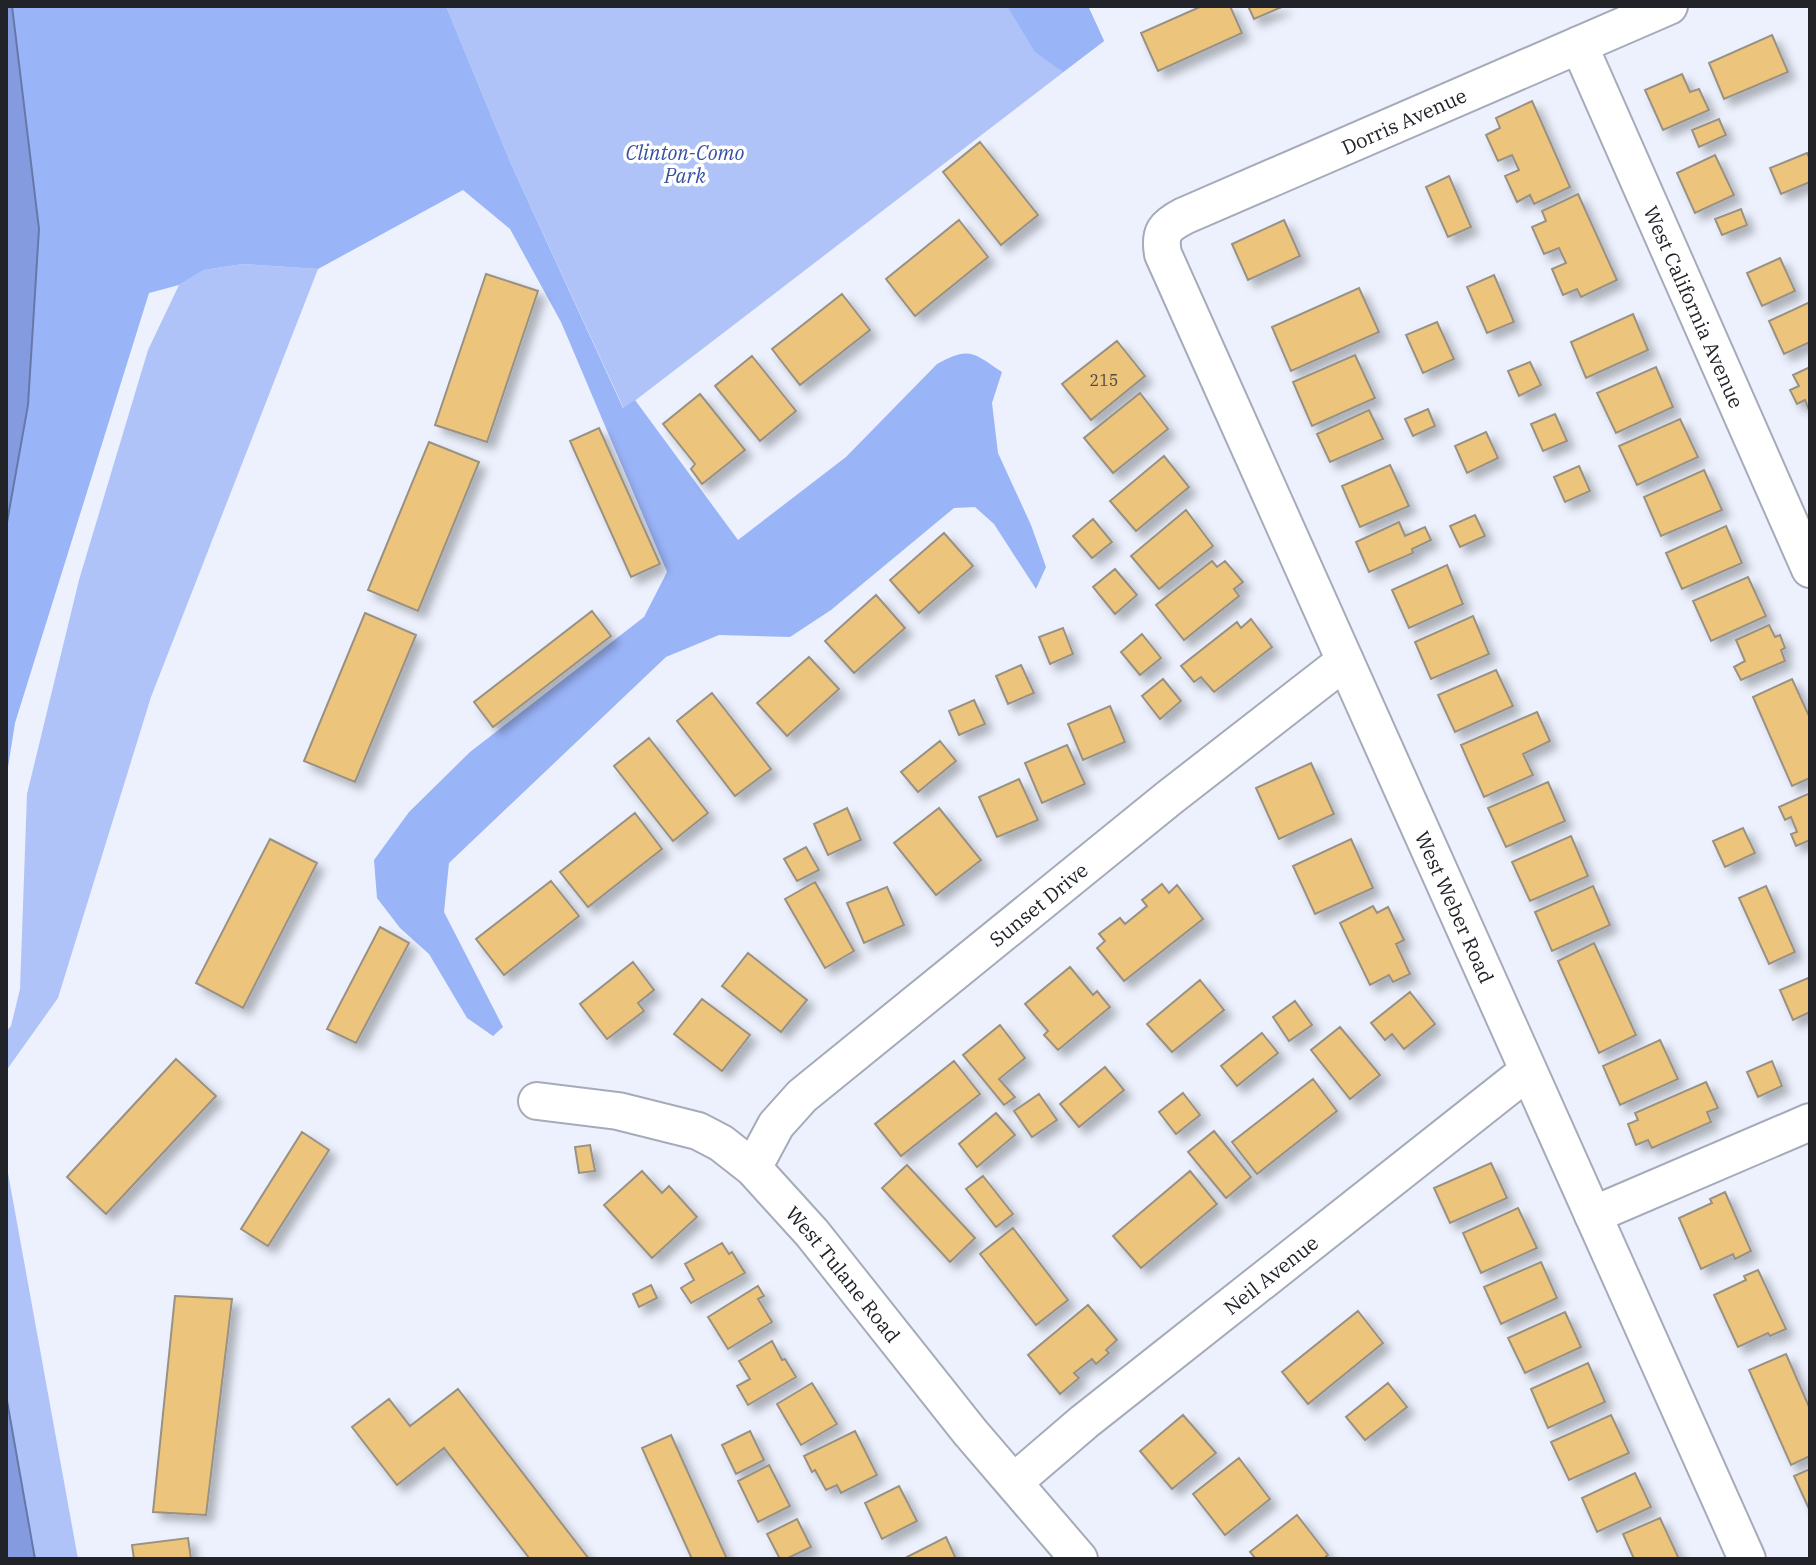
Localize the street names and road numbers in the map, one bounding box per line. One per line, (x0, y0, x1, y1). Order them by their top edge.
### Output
street label: Dorris Avenue (1337, 81, 1471, 161)
street label: West California Avenue (1638, 201, 1751, 412)
street label: West Weber Road (1409, 826, 1501, 987)
street label: Sunset Drive (983, 856, 1093, 952)
street label: West Tulane Road (780, 1200, 907, 1348)
street label: Neil Avenue (1218, 1229, 1323, 1320)

